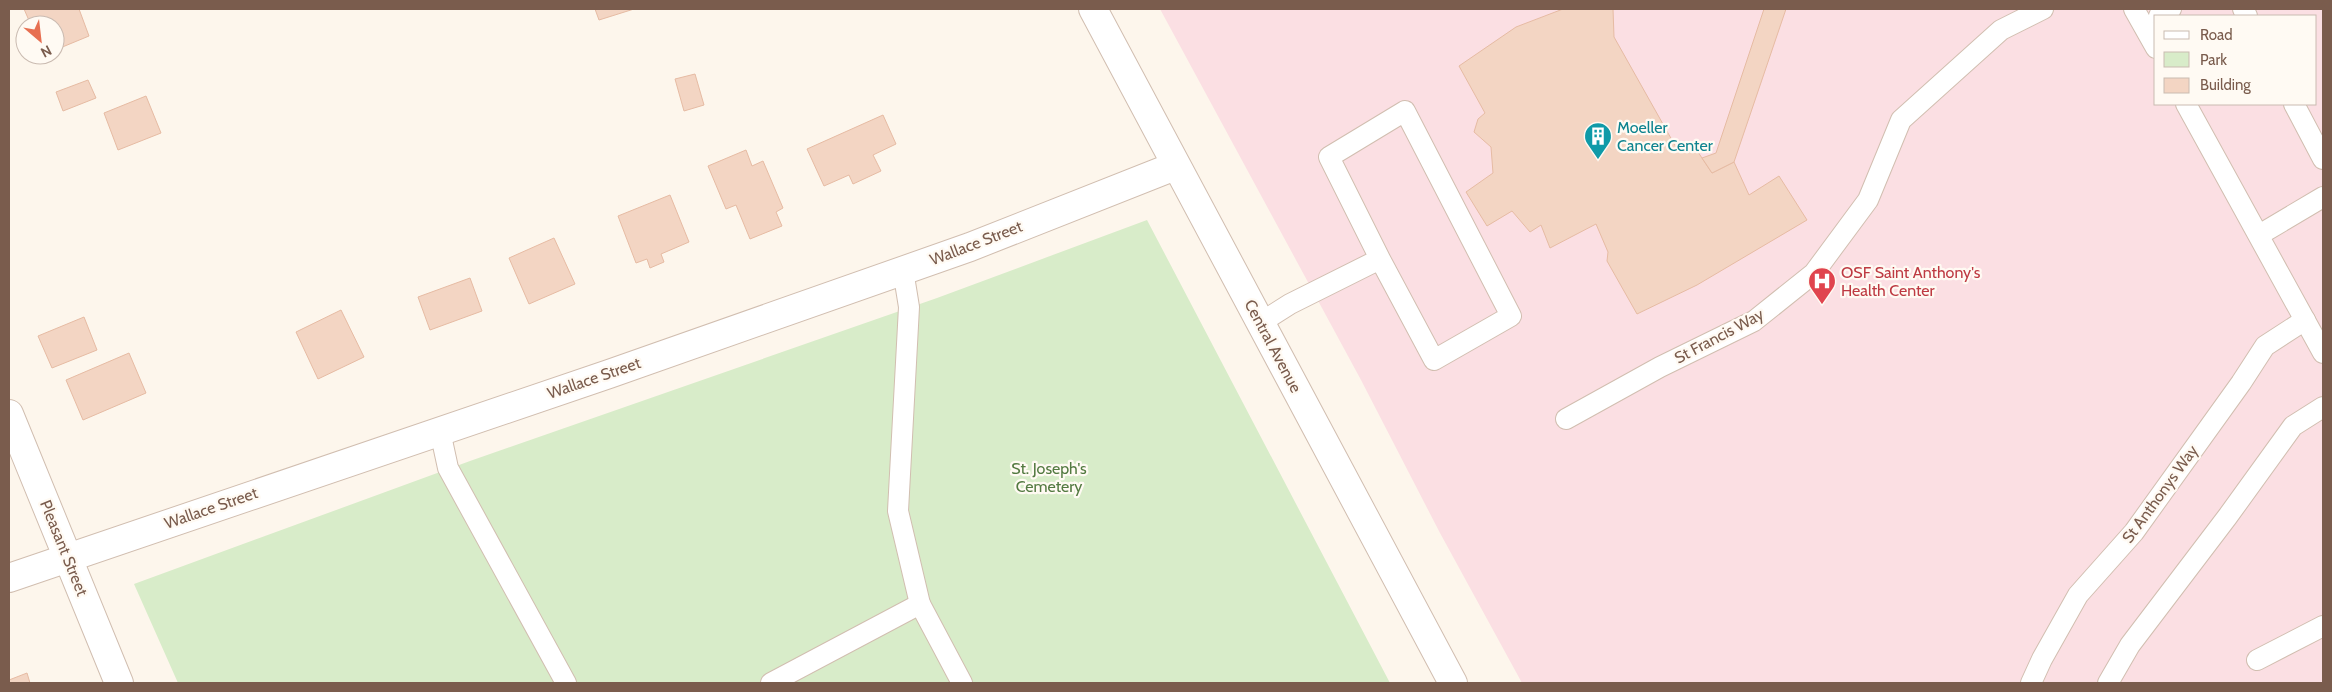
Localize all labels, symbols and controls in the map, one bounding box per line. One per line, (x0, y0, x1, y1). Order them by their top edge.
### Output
north arrow (15, 15, 65, 65)
legend (2154, 15, 2317, 105)
text: Road (2200, 26, 2233, 44)
text: N (38, 41, 55, 62)
text: Park (2200, 51, 2227, 69)
text: Building (2200, 76, 2251, 94)
place label: Moeller Cancer Center (1617, 118, 1714, 155)
building icon: Moeller Cancer Center (1583, 121, 1613, 160)
street label: Wallace Street (927, 216, 1025, 269)
place label: OSF Saint Anthony's Health Center (1841, 263, 1981, 300)
hospital icon: OSF Saint Anthony's Health Center (1807, 266, 1837, 305)
street label: Central Avenue (1240, 296, 1306, 396)
street label: St Francis Way (1671, 305, 1767, 367)
street label: Wallace Street (545, 353, 644, 403)
street label: St Anthonys Way (2118, 441, 2202, 547)
park label: St. Joseph's Cemetery (1011, 459, 1087, 496)
street label: Wallace Street (162, 483, 261, 533)
street label: Pleasant Street (36, 497, 92, 599)

